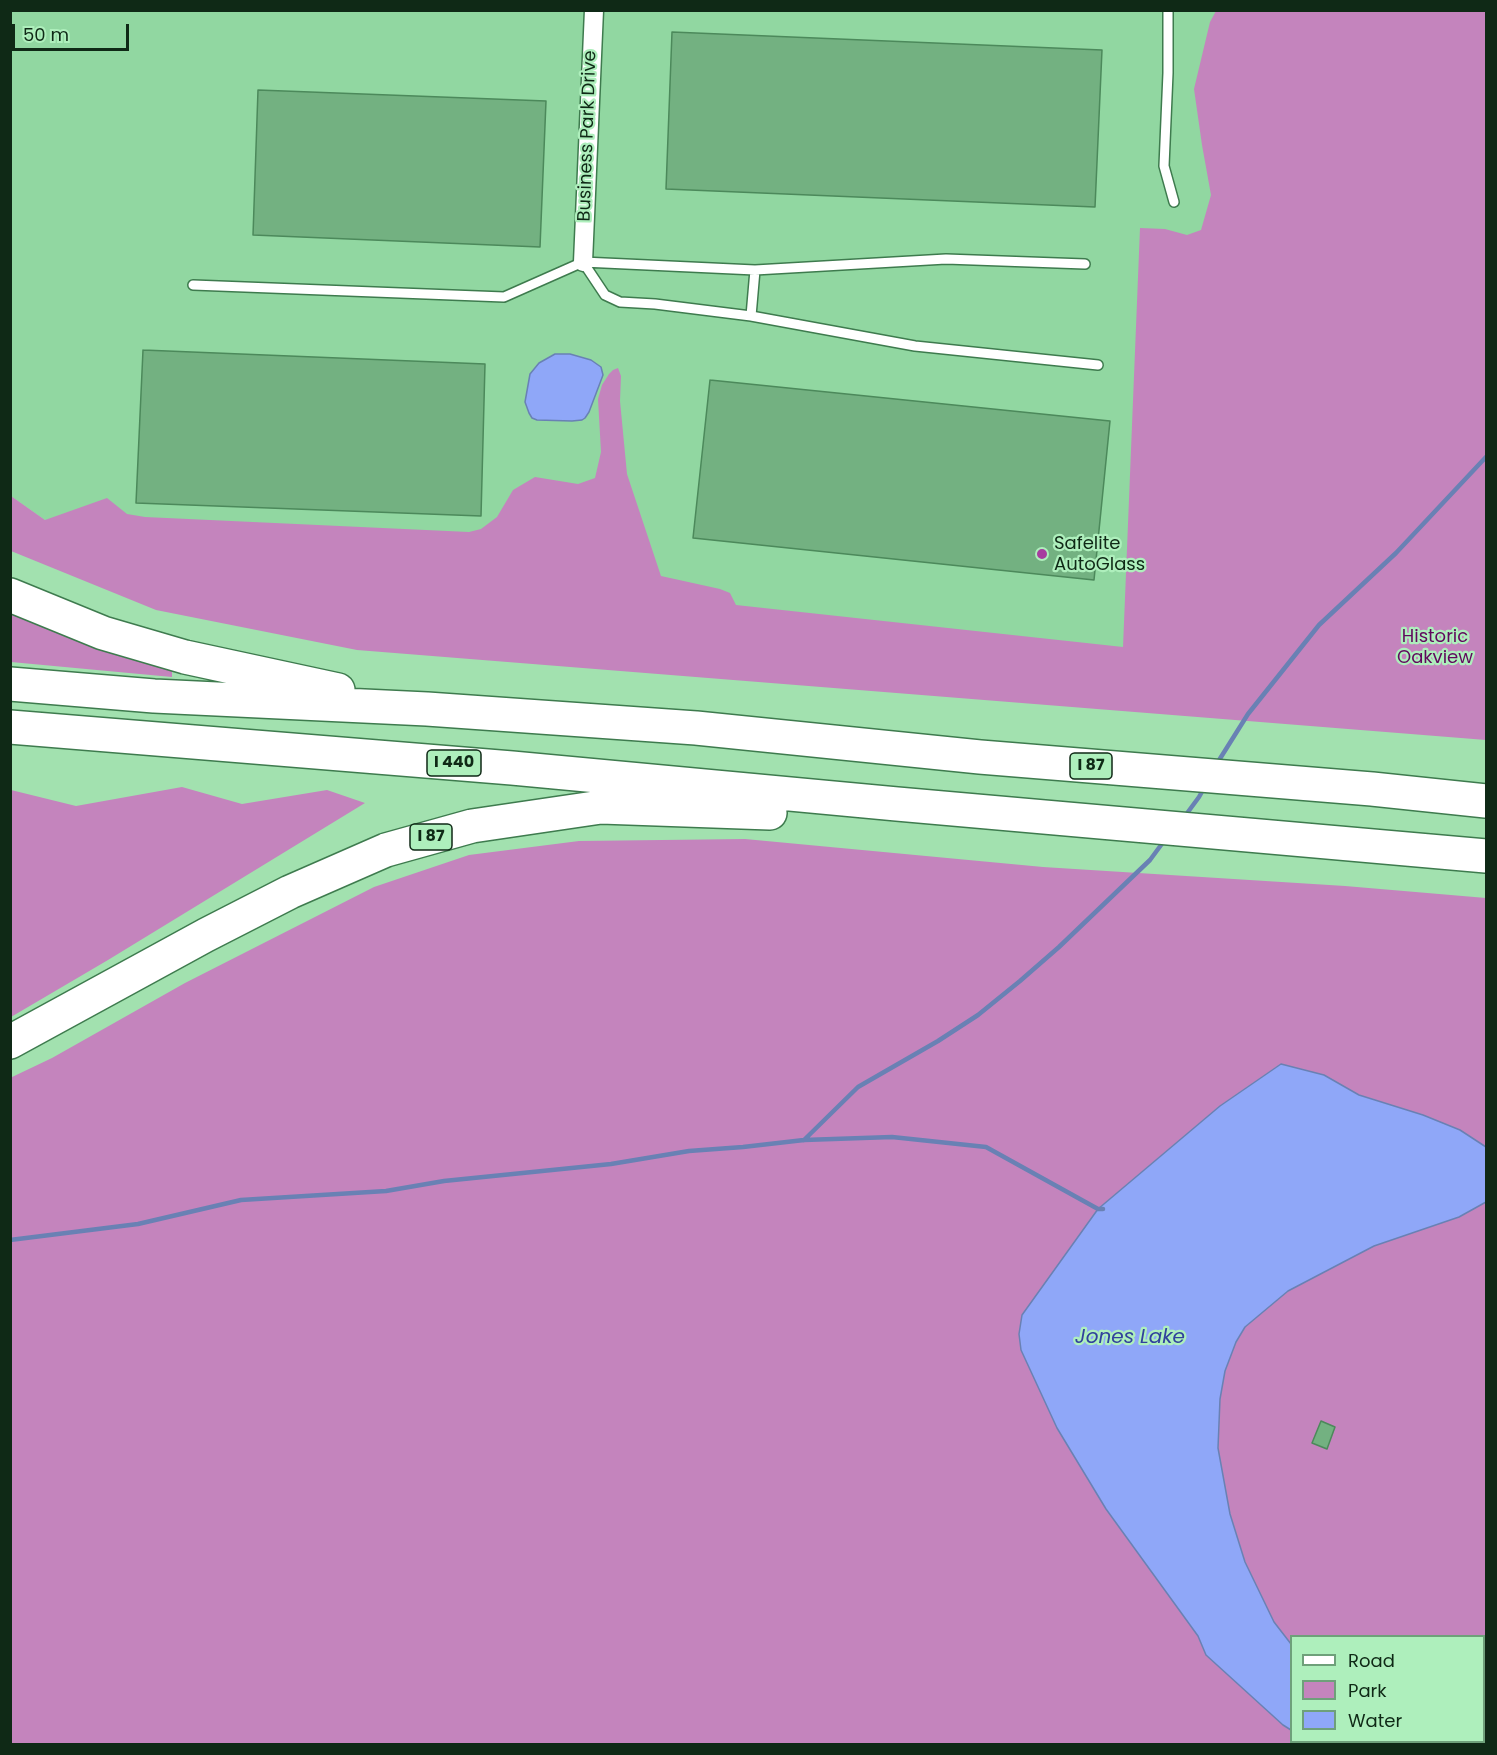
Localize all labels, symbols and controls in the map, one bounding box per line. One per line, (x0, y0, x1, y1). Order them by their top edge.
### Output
scale bar (15, 12, 132, 50)
text: 50 m (23, 22, 69, 47)
street label: Business Park Drive (574, 50, 602, 222)
place label: Safelite AutoGlass (1054, 533, 1145, 576)
marker: Safelite AutoGlass (1035, 547, 1049, 561)
park label: Historic Oakview (1397, 626, 1473, 668)
road number: I 440 (427, 750, 481, 776)
road number: I 87 (1070, 753, 1112, 779)
road number: I 87 (410, 824, 452, 850)
water label: Jones Lake (1075, 1326, 1185, 1350)
legend (1290, 1635, 1485, 1743)
text: Road (1348, 1648, 1395, 1673)
text: Park (1348, 1678, 1387, 1703)
text: Water (1348, 1708, 1402, 1733)

